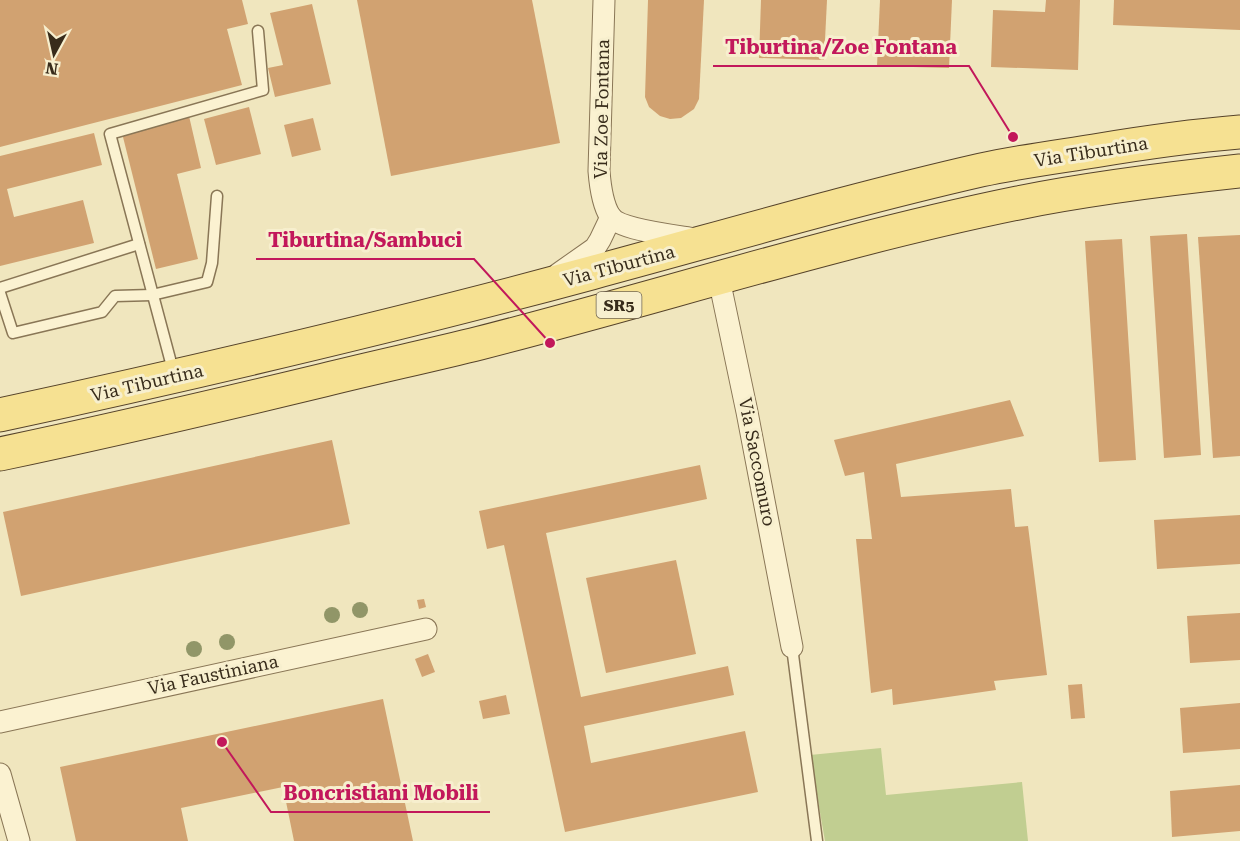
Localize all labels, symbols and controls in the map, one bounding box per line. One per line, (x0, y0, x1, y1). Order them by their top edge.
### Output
north arrow (24, 24, 84, 84)
callout: Tiburtina/Zoe Fontana (713, 28, 969, 66)
text: Tiburtina/Zoe Fontana (725, 35, 957, 59)
street label: Via Zoe Fontana (590, 39, 613, 179)
text: N (45, 58, 59, 79)
street label: Via Tiburtina (1033, 132, 1149, 171)
callout: Tiburtina/Sambuci (256, 221, 474, 259)
text: Tiburtina/Sambuci (268, 228, 462, 252)
street label: Via Tiburtina (561, 240, 677, 291)
road number: SR5 (596, 292, 642, 318)
street label: Via Tiburtina (89, 359, 205, 406)
street label: Via Saccomuro (735, 396, 780, 528)
street label: Via Faustiniana (146, 650, 280, 699)
callout: Boncristiani Mobili (271, 774, 490, 812)
text: Boncristiani Mobili (283, 781, 479, 805)

